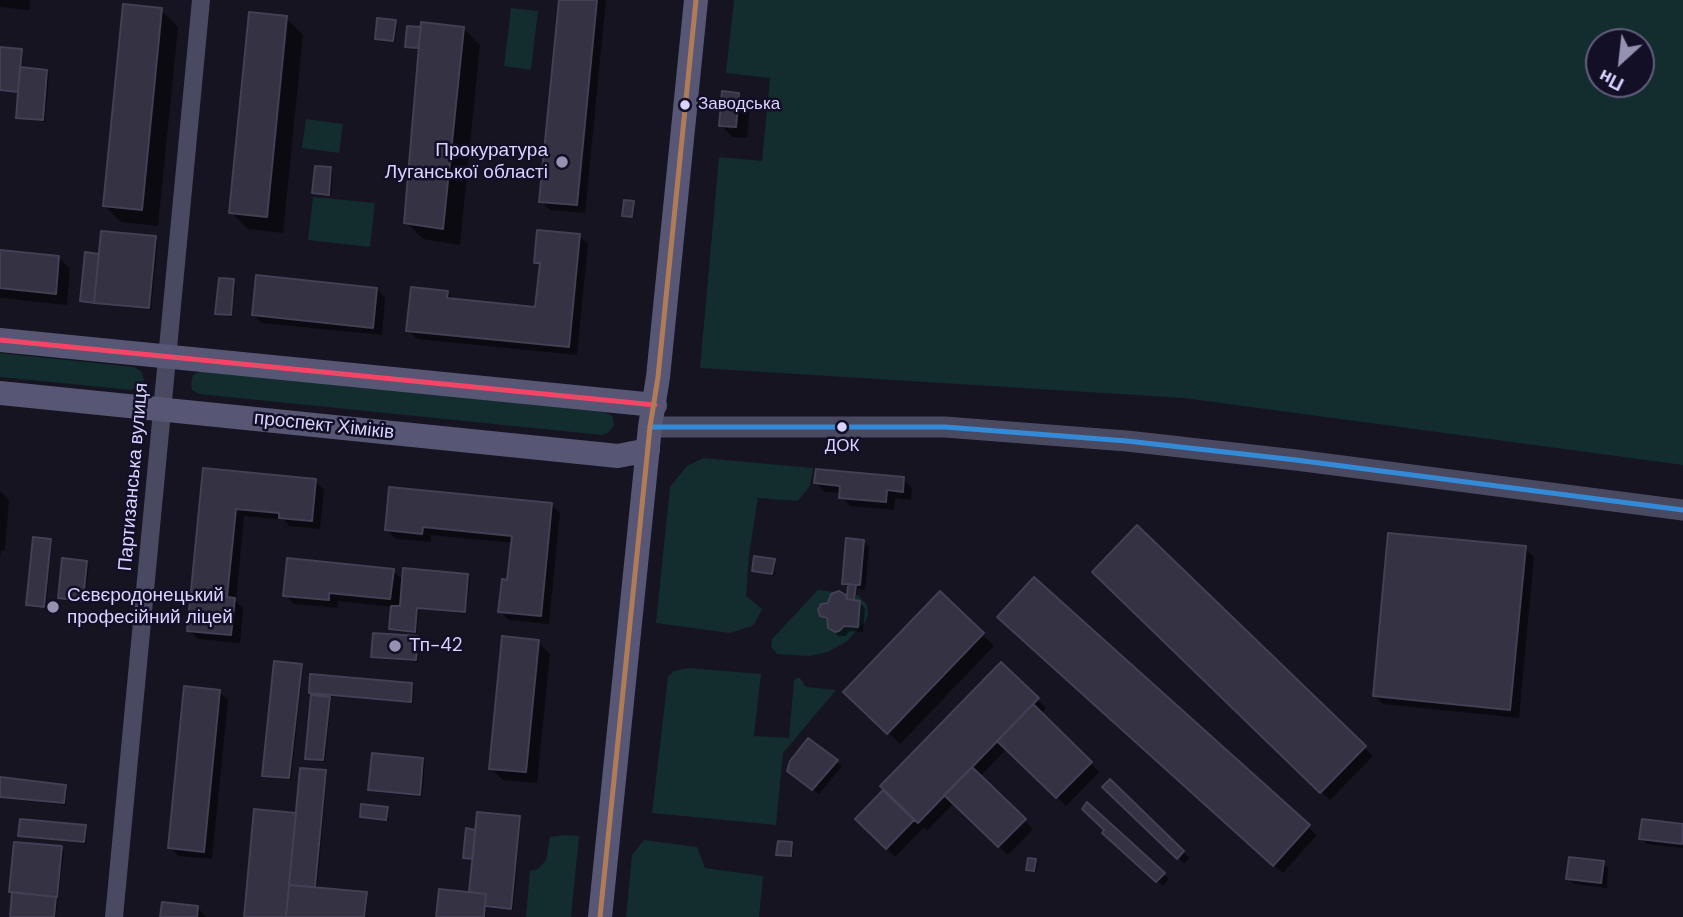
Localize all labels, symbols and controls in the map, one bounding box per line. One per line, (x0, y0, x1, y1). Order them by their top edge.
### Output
north arrow (1585, 28, 1655, 98)
text: Пн (1594, 64, 1628, 97)
place label: Заводська (698, 95, 780, 115)
marker: Заводська (678, 98, 692, 112)
place label: Прокуратура Луганської області (385, 140, 548, 184)
marker: Прокуратура Луганської області (554, 154, 570, 170)
street label: Партизанська вулиця (114, 382, 154, 572)
street label: проспект Хіміків (253, 407, 395, 445)
marker: ДОК (835, 420, 849, 434)
place label: ДОК (825, 437, 859, 457)
place label: Сєвєродонецький професійний ліцей (67, 585, 233, 629)
marker: Сєвєродонецький професійний ліцей (45, 599, 61, 615)
place label: Тп-42 (409, 635, 463, 657)
marker: Тп-42 (387, 638, 403, 654)

